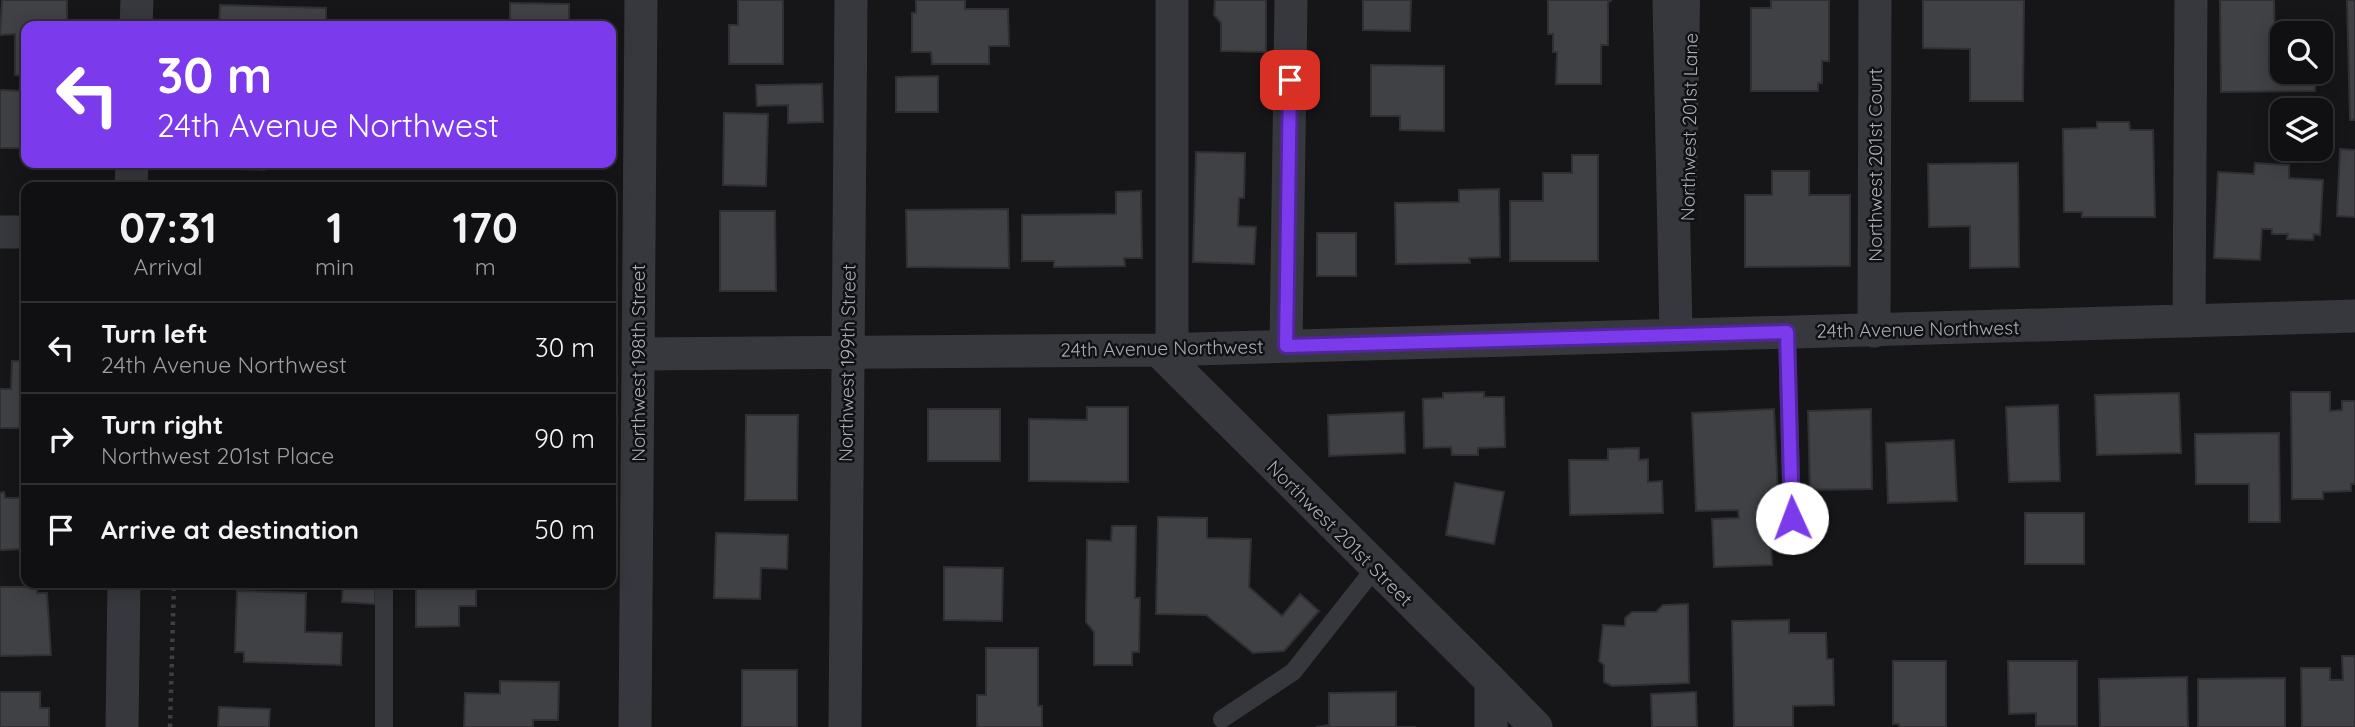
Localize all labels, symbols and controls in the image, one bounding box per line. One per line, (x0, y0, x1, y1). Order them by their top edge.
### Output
map controls (2270, 21, 2333, 161)
button: search (2270, 21, 2333, 84)
street label: Northwest 201st Lane (1675, 33, 1703, 221)
text: 30 m (157, 44, 272, 105)
icon: left (42, 49, 133, 140)
pin (1260, 50, 1320, 110)
icon: arrive (1271, 61, 1309, 99)
street label: Northwest 201st Court (1863, 68, 1887, 262)
button: layers (2270, 98, 2333, 161)
text: 24th Avenue Northwest (157, 105, 499, 145)
text: 07:31 (119, 201, 217, 254)
text: 1 (326, 201, 343, 254)
text: 170 (453, 201, 518, 254)
text: Arrival (134, 252, 202, 281)
text: min (315, 252, 354, 281)
text: m (475, 252, 496, 281)
street label: Northwest 198th Street (626, 264, 650, 462)
street label: Northwest 199th Street (833, 264, 861, 462)
street label: 24th Avenue Northwest (1816, 315, 2020, 343)
text: Turn left (101, 317, 208, 350)
icon: left (42, 329, 80, 367)
text: 30 m (535, 331, 595, 364)
street label: 24th Avenue Northwest (1060, 334, 1264, 362)
text: 24th Avenue Northwest (101, 350, 347, 379)
text: Turn right (101, 408, 223, 441)
icon: right (42, 420, 80, 458)
text: 90 m (534, 422, 595, 455)
text: Northwest 201st Place (101, 441, 334, 470)
street label: Northwest 201st Street (1262, 455, 1418, 611)
position arrow (1755, 481, 1829, 555)
icon: arrive (42, 511, 80, 549)
text: Arrive at destination (101, 513, 359, 546)
text: 50 m (535, 513, 595, 546)

